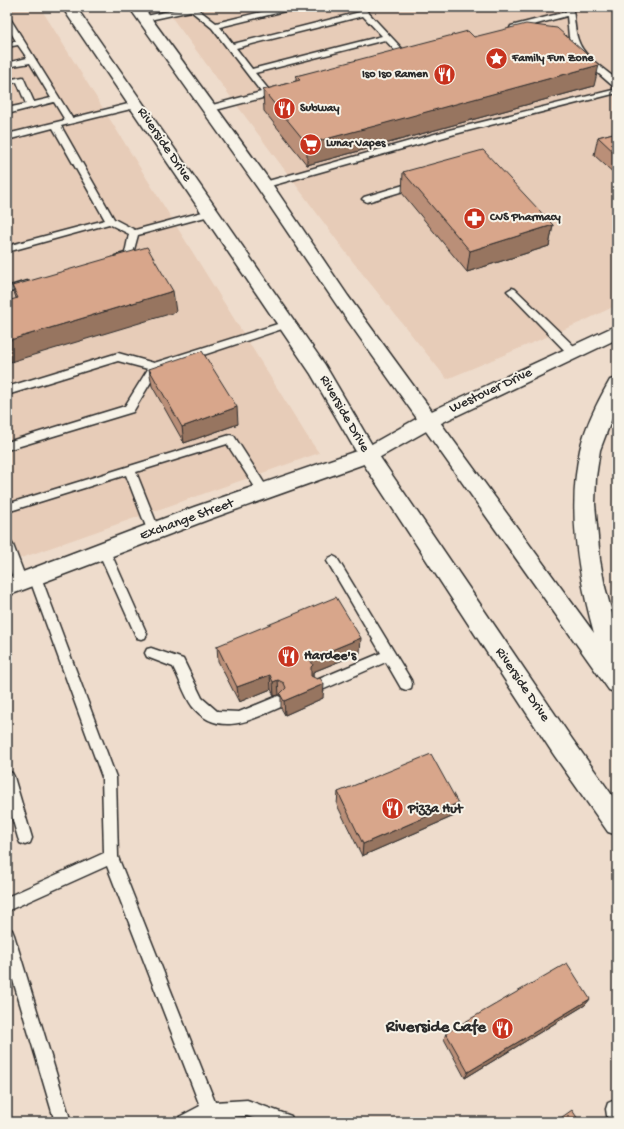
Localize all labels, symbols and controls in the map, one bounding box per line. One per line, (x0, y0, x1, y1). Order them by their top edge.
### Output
place icon: Family Fun Zone (483, 46, 509, 72)
place label: Family Fun Zone (511, 52, 594, 66)
restaurant icon: Iso Iso Ramen (431, 62, 457, 88)
place label: Iso Iso Ramen (362, 68, 428, 82)
restaurant icon: Subway (272, 96, 298, 122)
place label: Subway (300, 102, 339, 116)
street label: Riverside Drive (133, 105, 196, 186)
supermarket icon: Lunar Vapes (297, 131, 323, 157)
place label: Lunar Vapes (326, 137, 386, 151)
pharmacy icon: CVS Pharmacy (461, 205, 487, 231)
place label: CVS Pharmacy (489, 211, 561, 225)
street label: Westover Drive (447, 364, 536, 418)
street label: Riverside Drive (315, 372, 373, 456)
street label: Exchange Street (138, 495, 237, 545)
restaurant icon: Hardee's (276, 643, 302, 669)
street label: Riverside Drive (491, 645, 554, 726)
place label: Hardee's (304, 648, 357, 665)
restaurant icon: Pizza Hut (379, 796, 405, 822)
place label: Pizza Hut (407, 801, 464, 818)
restaurant icon: Riverside Cafe (489, 1015, 515, 1041)
place label: Riverside Cafe (385, 1018, 487, 1038)

